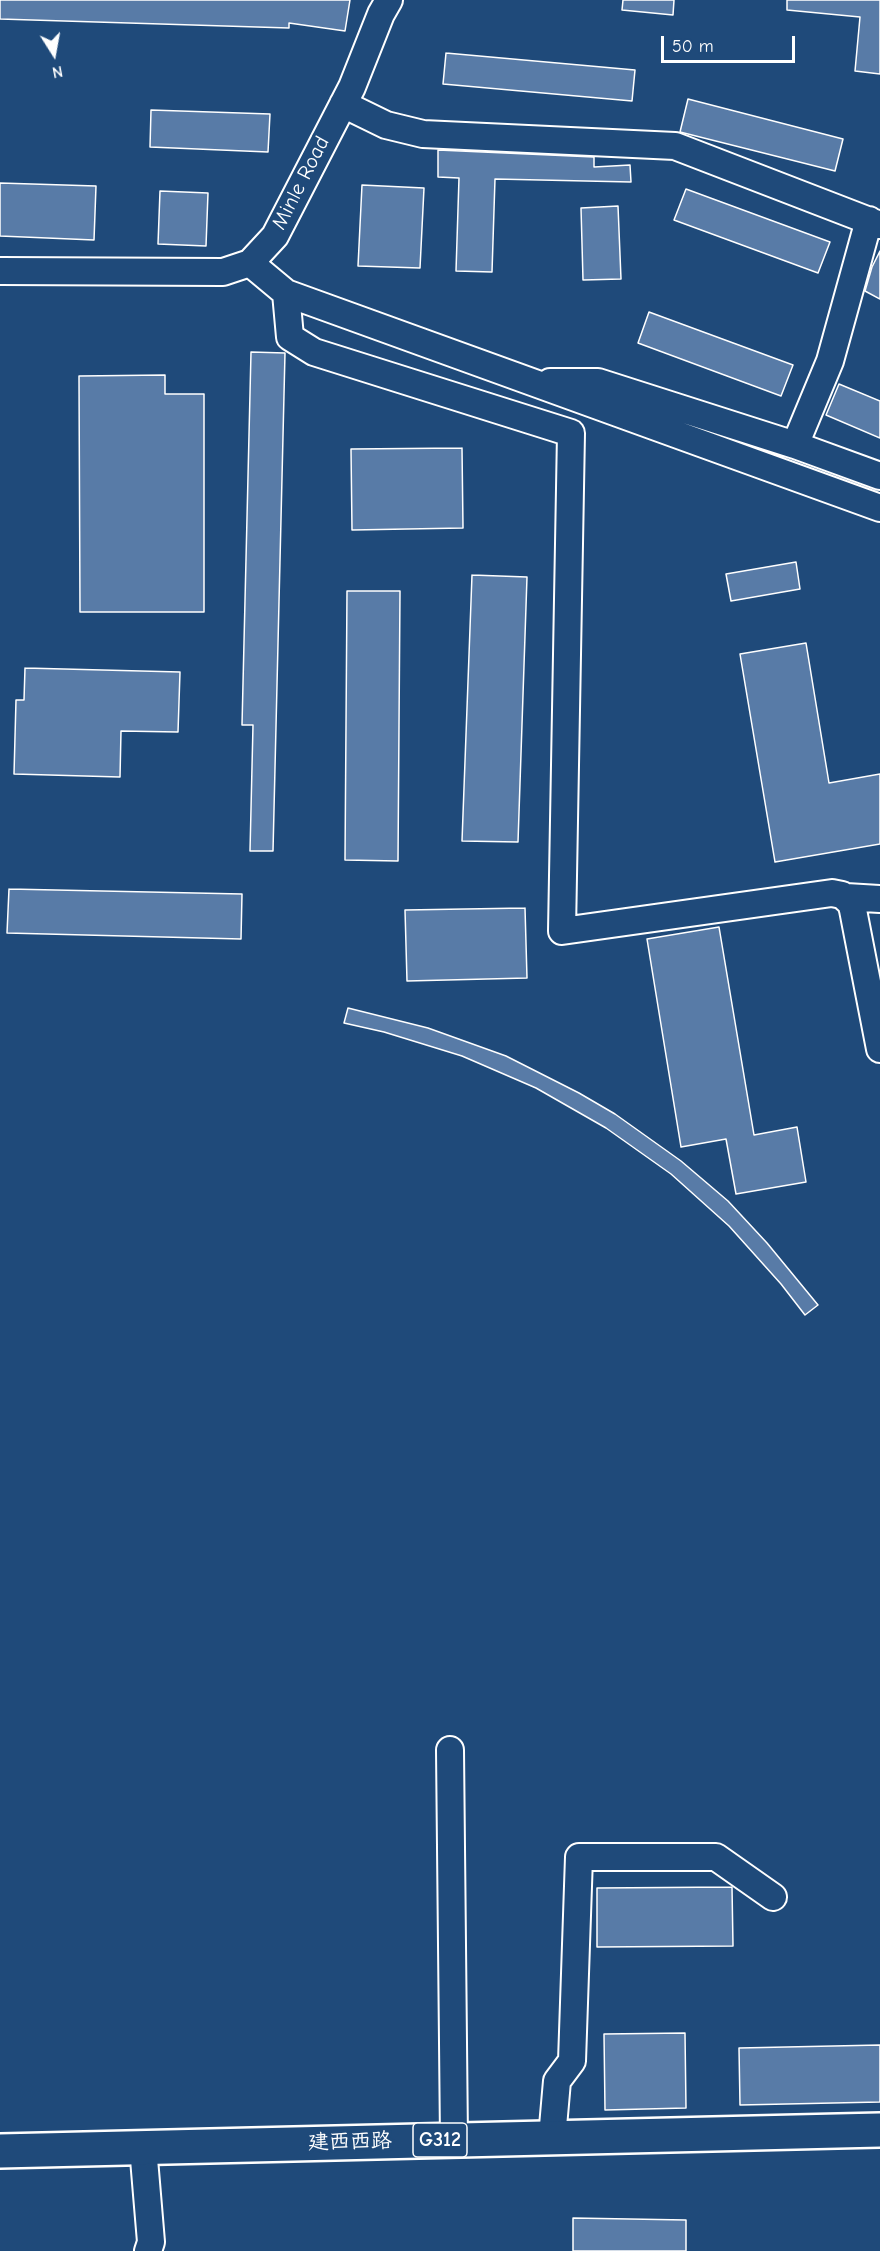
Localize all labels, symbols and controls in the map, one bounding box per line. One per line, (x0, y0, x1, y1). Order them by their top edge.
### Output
north arrow (24, 24, 84, 84)
scale bar (664, 24, 798, 62)
text: 50 m (672, 36, 714, 57)
text: N (51, 62, 64, 81)
street label: Minle Road (267, 132, 335, 234)
road number: G312 (413, 2123, 467, 2157)
street label: 建西西路 (308, 2129, 392, 2155)

